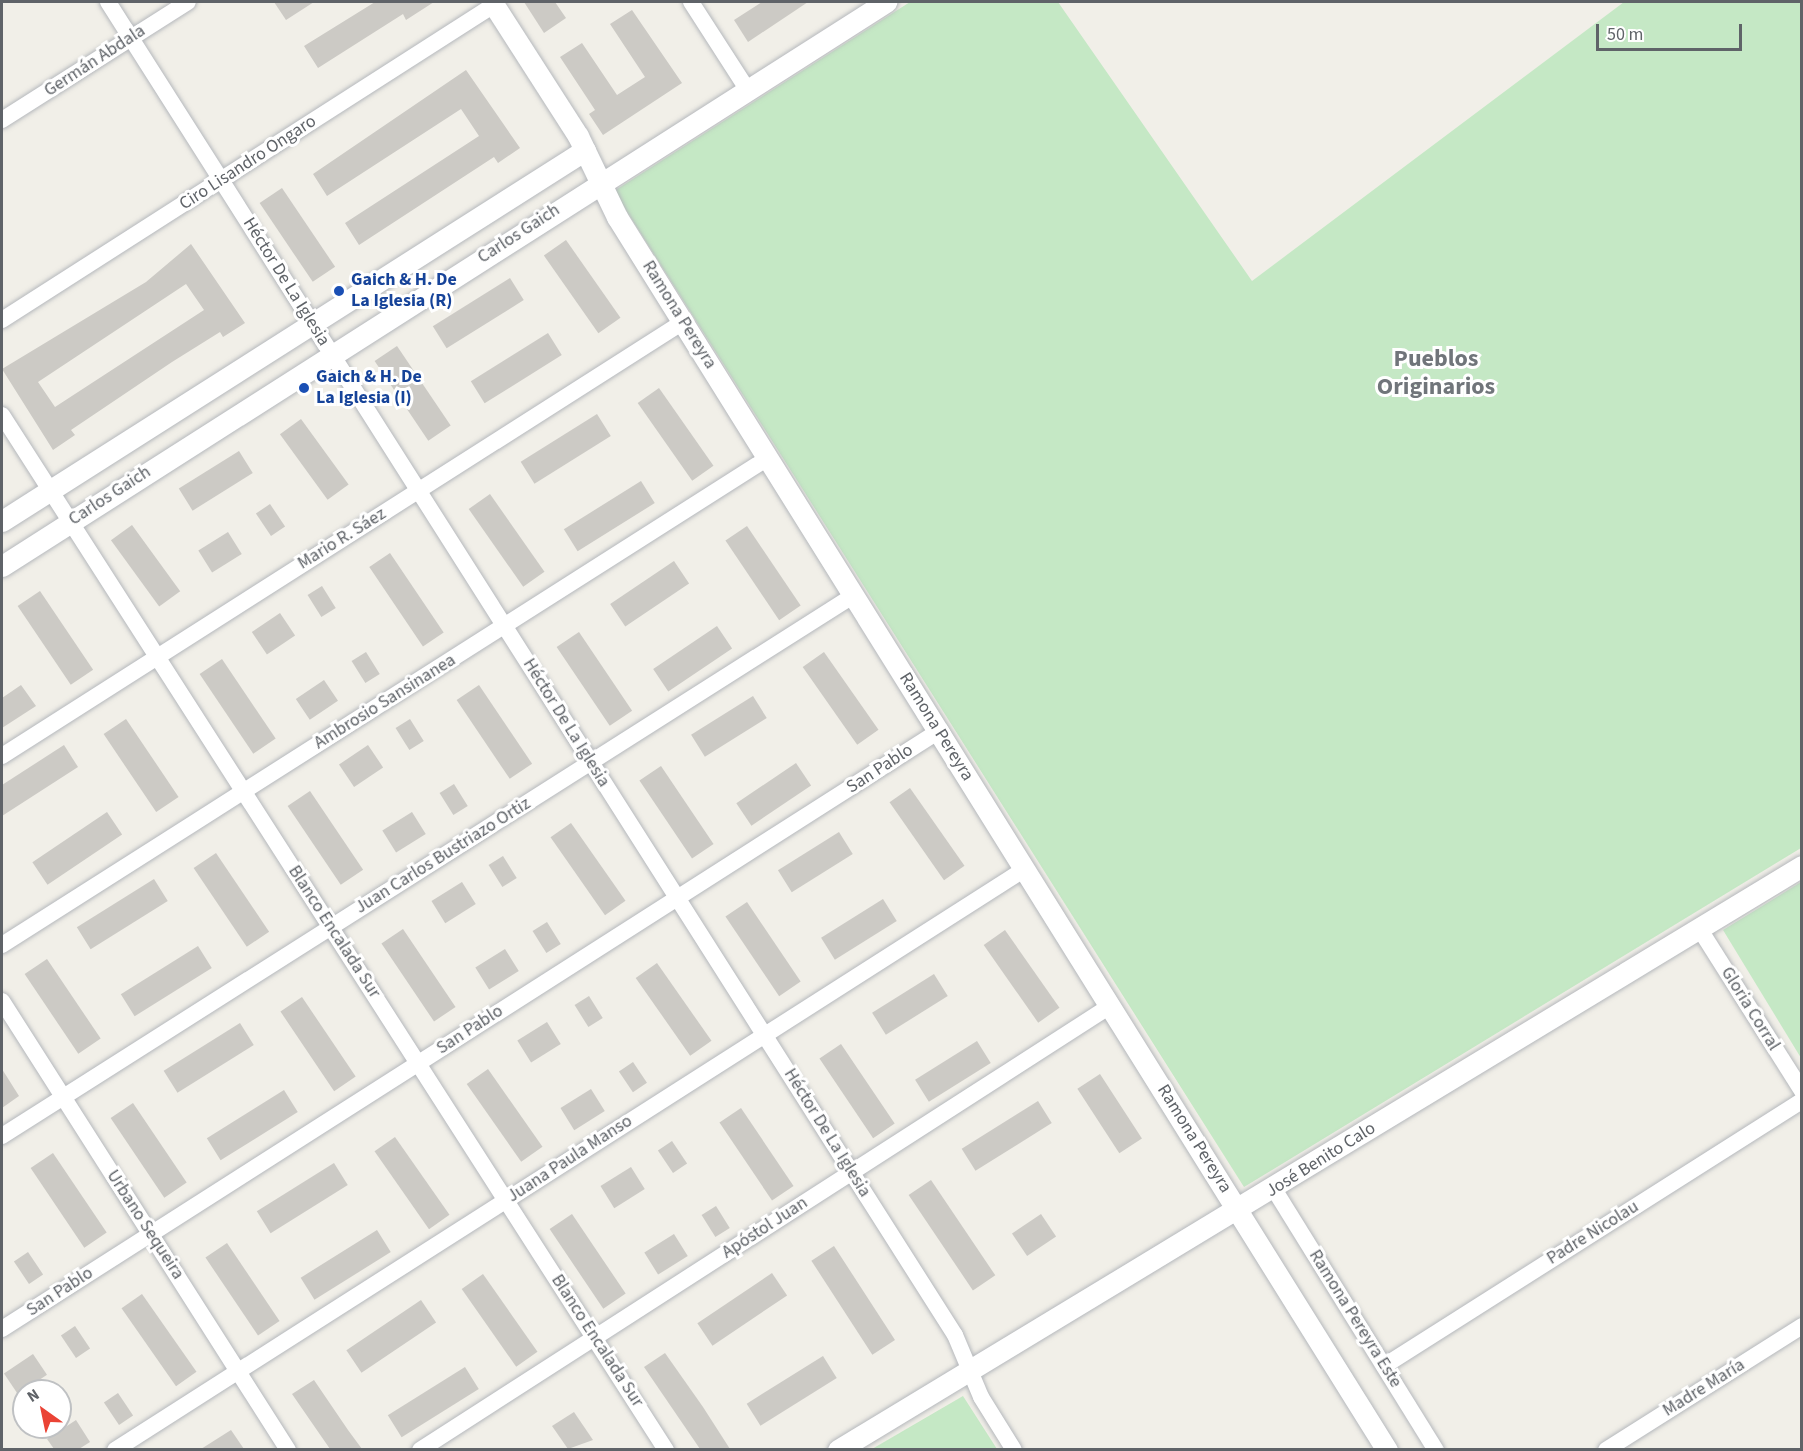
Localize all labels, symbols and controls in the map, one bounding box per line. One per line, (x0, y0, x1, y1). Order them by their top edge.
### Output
scale bar (1599, 12, 1744, 50)
street label: Germán Abdala (40, 20, 150, 102)
text: 50 m (1607, 22, 1643, 47)
street label: Ciro Lisandro Ongaro (176, 111, 320, 215)
street label: Carlos Gaich (474, 199, 564, 269)
street label: Héctor De La Iglesia (238, 214, 334, 350)
street label: Ramona Pereyra (637, 257, 721, 373)
place label: Gaich & H. De La Iglesia (R) (351, 270, 457, 312)
marker: Gaich & H. De La Iglesia (R) (332, 284, 346, 298)
district label: Pueblos Originarios (1377, 345, 1495, 401)
place label: Gaich & H. De La Iglesia (I) (316, 367, 422, 410)
marker: Gaich & H. De La Iglesia (I) (297, 381, 311, 395)
street label: Carlos Gaich (65, 461, 155, 531)
street label: Mario R. Sáez (294, 503, 390, 575)
street label: Ambrosio Sansinanea (310, 650, 460, 754)
street label: Héctor De La Iglesia (518, 655, 614, 791)
street label: Ramona Pereyra (894, 669, 978, 785)
street label: San Pablo (843, 740, 917, 798)
street label: Juan Carlos Bustriazo Ortiz (351, 793, 535, 919)
street label: Blanco Encalada Sur (283, 862, 385, 1002)
street label: Gloria Corral (1716, 963, 1784, 1055)
street label: San Pablo (433, 1001, 507, 1059)
street label: Héctor De La Iglesia (779, 1065, 875, 1201)
street label: Ramona Pereyra (1152, 1081, 1236, 1197)
street label: Juana Paula Manso (503, 1110, 637, 1208)
street label: José Benito Calo (1262, 1118, 1380, 1202)
street label: Urbano Sequeira (102, 1166, 188, 1284)
street label: Apóstol Juan (718, 1192, 812, 1264)
street label: Padre Nicolau (1543, 1196, 1643, 1270)
street label: Ramona Pereyra Este (1304, 1246, 1406, 1392)
street label: San Pablo (23, 1263, 97, 1321)
street label: Blanco Encalada Sur (546, 1271, 648, 1411)
street label: Madre María (1659, 1354, 1749, 1422)
north arrow (12, 1379, 72, 1439)
text: N (23, 1383, 44, 1408)

